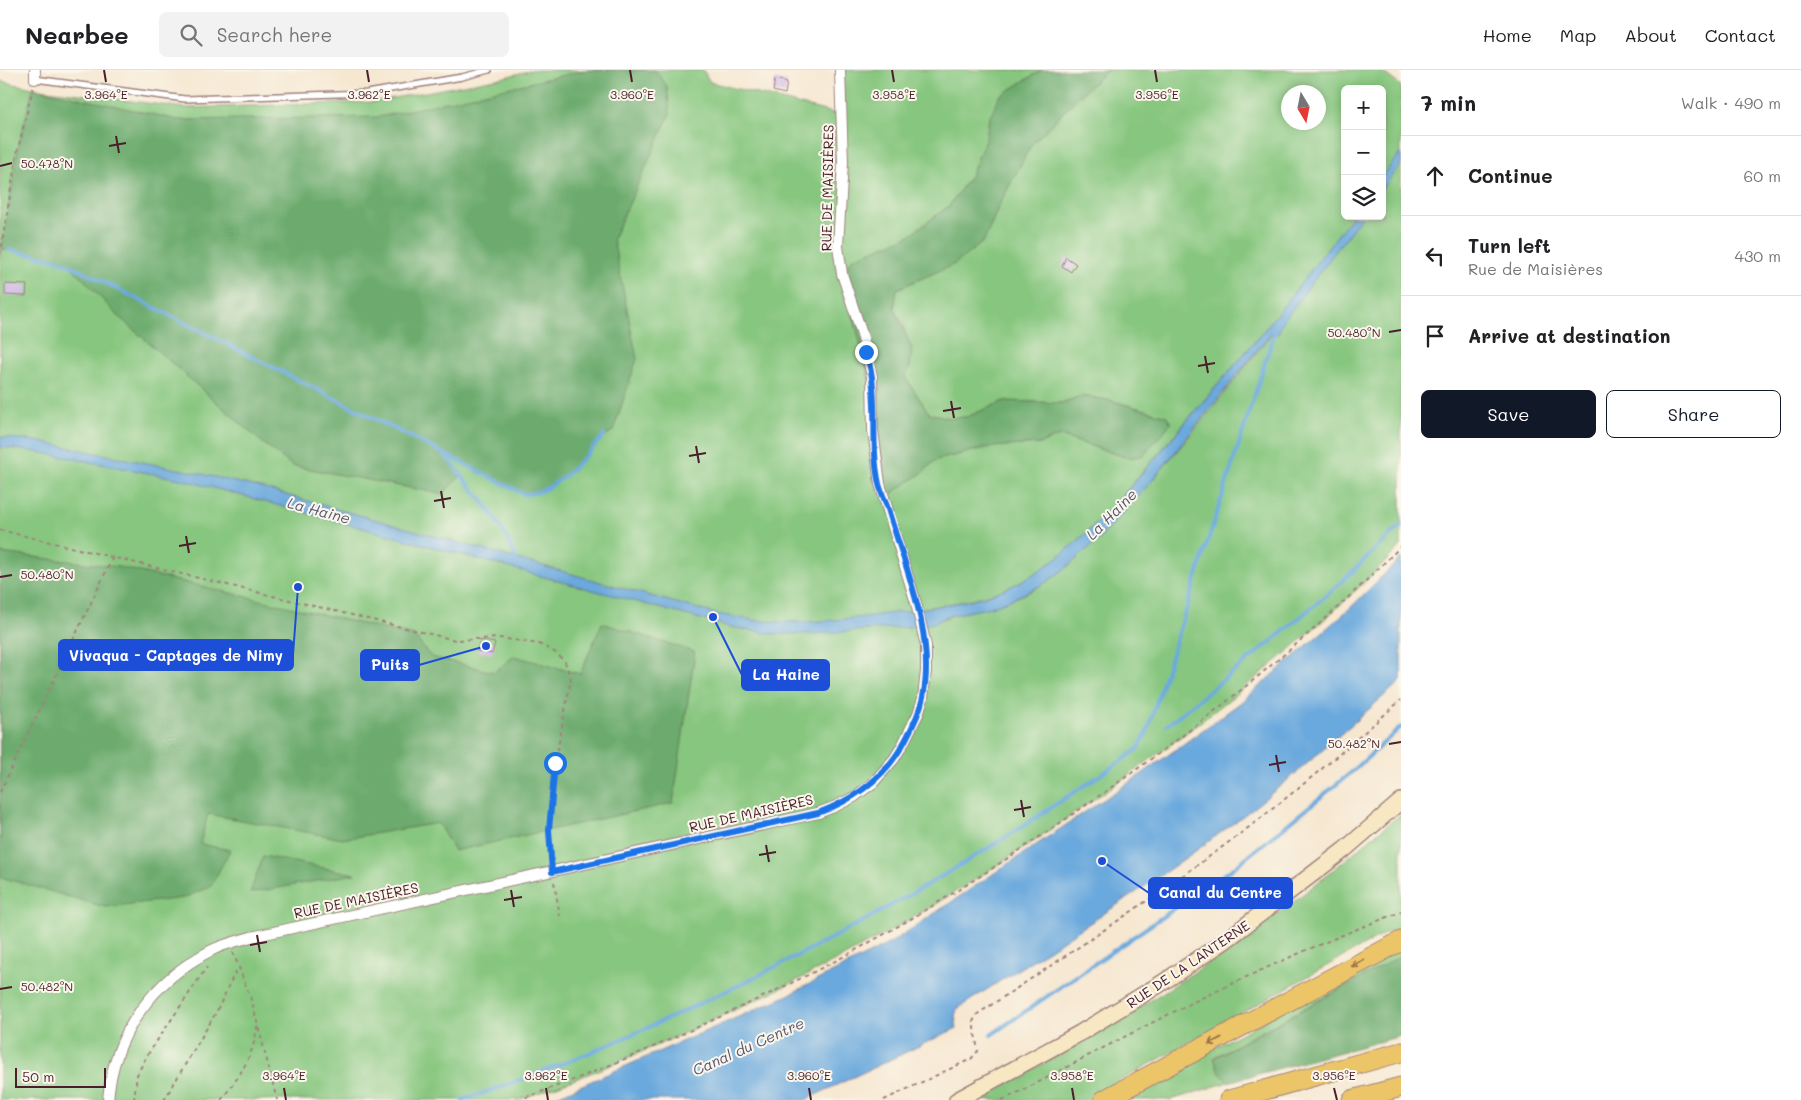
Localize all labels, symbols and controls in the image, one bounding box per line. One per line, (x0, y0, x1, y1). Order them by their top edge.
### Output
search box (159, 12, 509, 57)
text: Nearbee (25, 19, 129, 50)
icon: search (177, 21, 205, 49)
text: Search here (217, 22, 332, 47)
text: Home (1483, 23, 1532, 47)
text: Map (1560, 23, 1596, 47)
text: About (1624, 23, 1677, 47)
text: Contact (1705, 23, 1776, 47)
north arrow (1281, 85, 1326, 130)
map controls (1341, 85, 1386, 220)
button: + (1341, 85, 1386, 130)
text: 3.964°E (84, 86, 128, 102)
text: 3.962°E (347, 86, 391, 102)
text: 3.960°E (610, 86, 654, 102)
text: 3.958°E (872, 86, 916, 102)
text: 3.956°E (1135, 86, 1179, 102)
text: 7 min (1421, 89, 1476, 116)
text: Walk · 490 m (1681, 92, 1781, 113)
street label: RUE DE MAISIÈRES (816, 124, 838, 252)
button: − (1341, 130, 1386, 175)
text: 50.478°N (21, 155, 73, 171)
icon: ahead (1421, 162, 1449, 190)
text: Continue (1468, 163, 1553, 188)
text: 60 m (1744, 165, 1781, 186)
button: layers (1341, 175, 1386, 220)
text: Turn left (1468, 233, 1551, 258)
icon: left (1421, 242, 1449, 270)
text: 430 m (1734, 245, 1781, 266)
text: Rue de Maisières (1468, 258, 1603, 279)
icon: arrive (1421, 322, 1449, 350)
text: Arrive at destination (1468, 323, 1671, 348)
text: 50.480°N (1327, 324, 1381, 340)
route end (855, 341, 878, 364)
button: Save (1421, 390, 1596, 438)
button: Share (1606, 390, 1781, 438)
water label: La Haine (1081, 484, 1141, 544)
water label: La Haine (285, 492, 353, 528)
text: 50.480°N (20, 566, 74, 582)
callout: Vivaqua - Captages de Nimy (59, 640, 293, 670)
text: Vivaqua - Captages de Nimy (69, 645, 283, 665)
callout: Puits (361, 650, 419, 680)
text: Puits (371, 654, 409, 674)
callout: La Haine (742, 660, 829, 690)
text: La Haine (752, 664, 820, 684)
text: 50.482°N (1328, 735, 1380, 751)
route start (544, 752, 567, 775)
street label: RUE DE MAISIÈRES (687, 789, 815, 837)
street label: RUE DE MAISIÈRES (292, 877, 420, 922)
callout: Canal du Centre (1149, 878, 1292, 908)
text: Canal du Centre (1158, 882, 1282, 902)
street label: RUE DE LA LANTERNE (1123, 916, 1253, 1012)
one-way arrow (1350, 958, 1365, 968)
text: 50.482°N (21, 978, 73, 994)
water label: Canal du Centre (689, 1012, 807, 1080)
one-way arrow (1208, 1037, 1223, 1046)
scale bar (15, 1065, 106, 1088)
text: 50 m (22, 1067, 54, 1086)
text: 3.964°E (262, 1067, 306, 1083)
text: 3.962°E (524, 1067, 568, 1083)
text: 3.960°E (787, 1067, 831, 1083)
text: 3.958°E (1050, 1067, 1094, 1083)
text: 3.956°E (1312, 1067, 1356, 1083)

